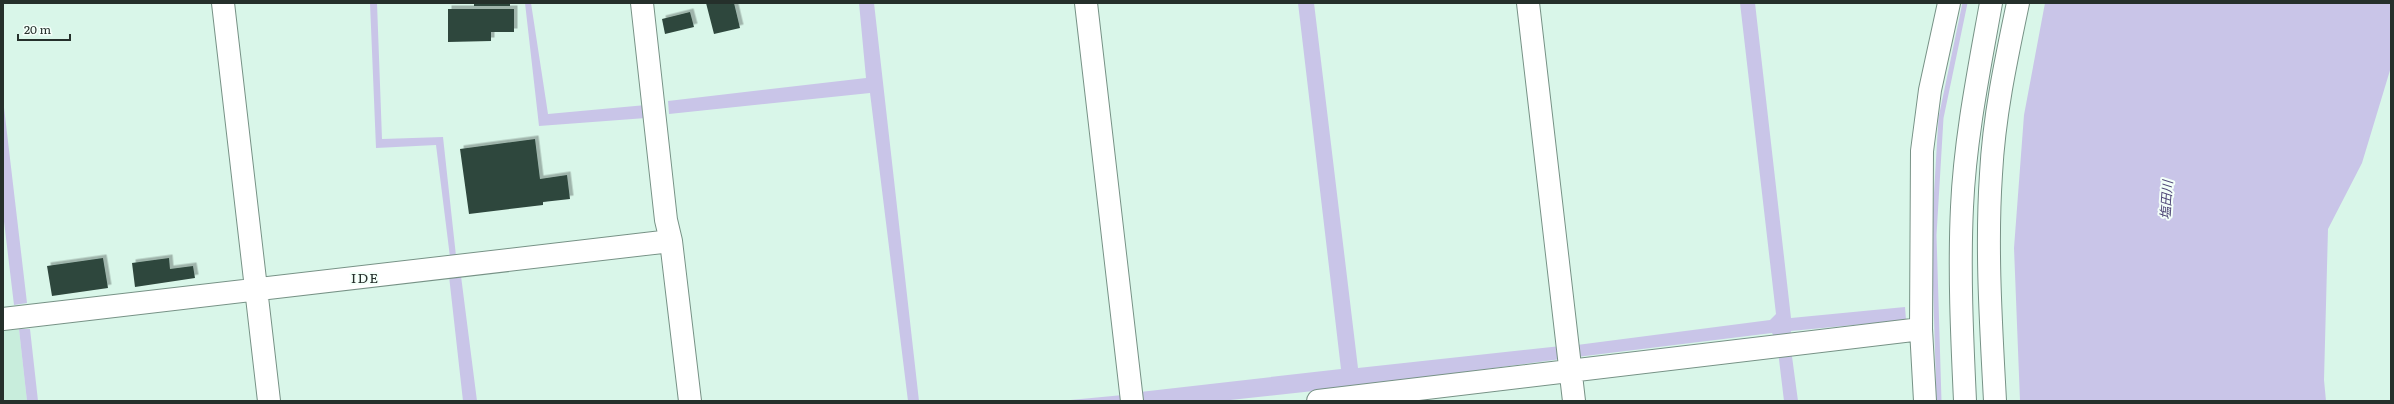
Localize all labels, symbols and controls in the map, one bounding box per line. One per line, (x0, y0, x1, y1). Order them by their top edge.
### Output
scale bar (18, 16, 70, 42)
text: 20 m (24, 20, 51, 38)
water label: 塩田川 (2155, 178, 2176, 220)
district label: IDE (351, 267, 379, 287)

